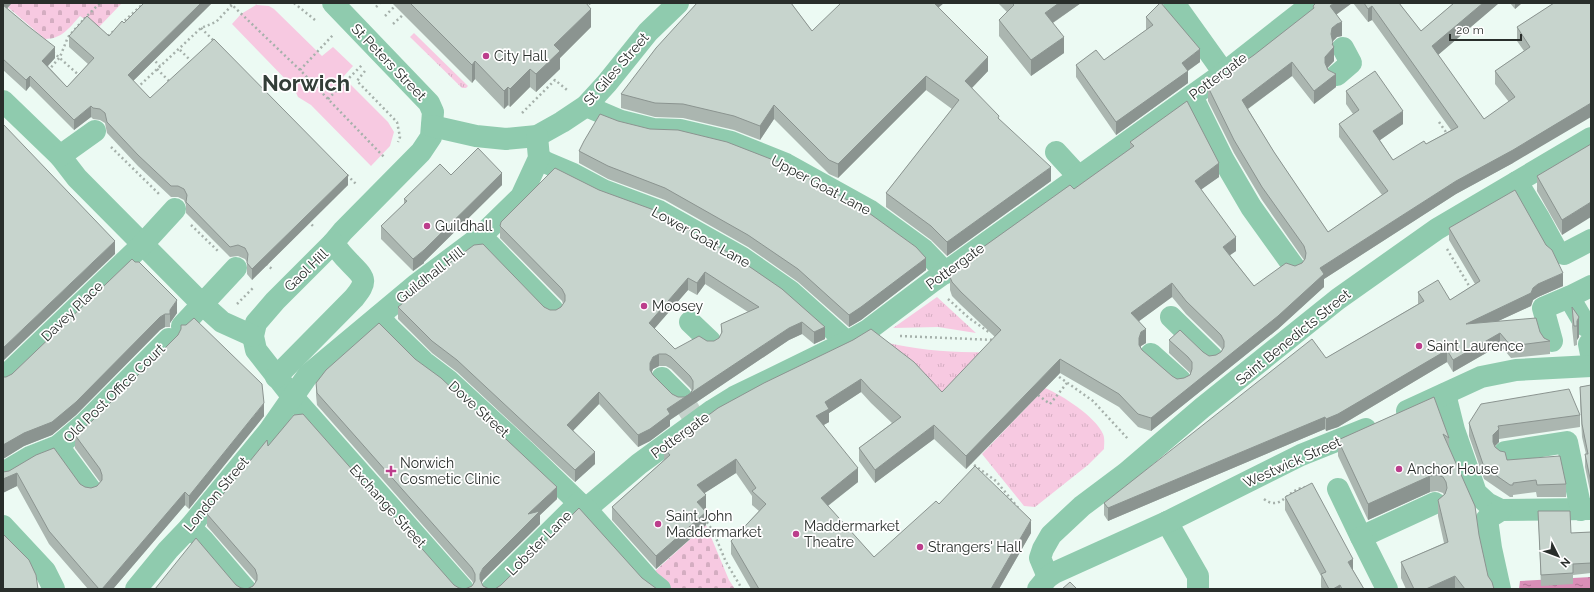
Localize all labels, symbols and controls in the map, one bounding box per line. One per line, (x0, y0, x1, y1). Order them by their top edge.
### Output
scale bar (1450, 16, 1521, 42)
street label: St Peters Street (348, 20, 430, 104)
text: 20 m (1456, 23, 1484, 37)
street label: St Giles Street (580, 29, 652, 109)
place label: City Hall (494, 48, 548, 64)
street label: Pottergate (1186, 49, 1250, 103)
marker: City Hall (481, 51, 491, 61)
district label: Norwich (262, 70, 350, 96)
street label: Upper Goat Lane (768, 152, 874, 218)
street label: Lower Goat Lane (649, 203, 753, 271)
place label: Guildhall (435, 218, 493, 234)
marker: Guildhall (422, 221, 432, 231)
street label: Pottergate (923, 240, 987, 292)
street label: Guildhall Hill (393, 244, 467, 306)
street label: Gaol Hill (281, 245, 331, 294)
street label: Davey Place (38, 278, 106, 344)
street label: Saint Benedicts Street (1232, 286, 1354, 388)
place label: Moosey (652, 298, 704, 314)
marker: Moosey (639, 301, 649, 311)
place label: Saint Laurence (1427, 338, 1524, 354)
street label: Old Post Office Court (60, 340, 168, 445)
marker: Saint Laurence (1414, 341, 1424, 351)
street label: Dove Street (445, 378, 513, 441)
street label: Pottergate (648, 409, 712, 461)
street label: Westwick Street (1241, 433, 1344, 491)
street label: London Street (180, 453, 252, 534)
place label: Norwich Cosmetic Clinic (400, 455, 500, 487)
street label: Exchange Street (347, 461, 430, 551)
place label: Anchor House (1407, 461, 1499, 477)
marker: Anchor House (1394, 464, 1404, 474)
marker: Norwich Cosmetic Clinic (385, 465, 397, 477)
street label: Lobster Lane (503, 507, 575, 579)
place label: Saint John Maddermarket (666, 508, 762, 540)
place label: Maddermarket Theatre (804, 518, 900, 550)
marker: Saint John Maddermarket (653, 519, 663, 529)
marker: Maddermarket Theatre (791, 529, 801, 539)
north arrow (1538, 536, 1578, 576)
place label: Strangers' Hall (928, 539, 1022, 555)
marker: Strangers' Hall (915, 542, 925, 552)
text: N (1557, 555, 1573, 570)

